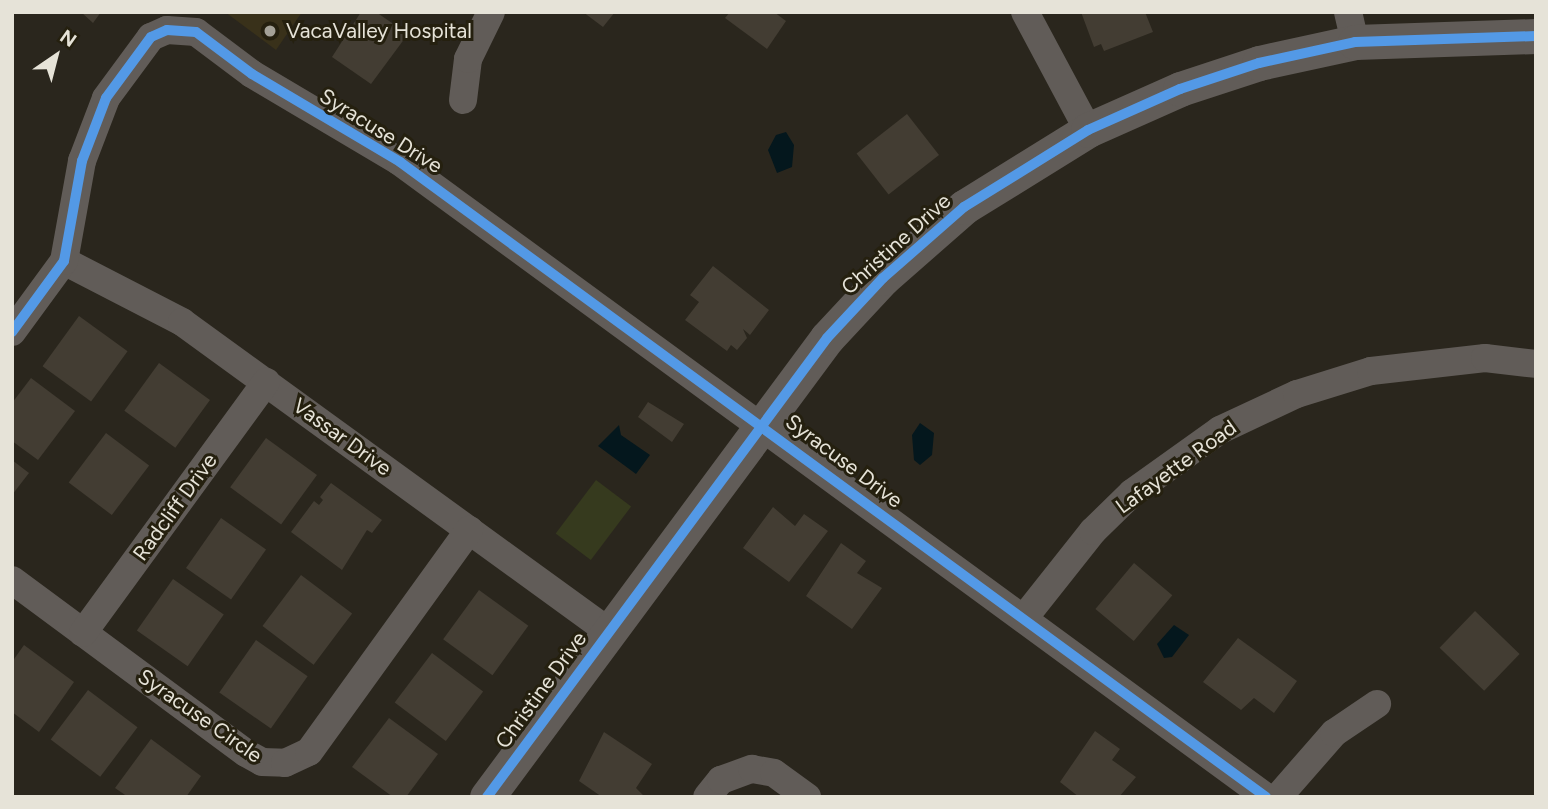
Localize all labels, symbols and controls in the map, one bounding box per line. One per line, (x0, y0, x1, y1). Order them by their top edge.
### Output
place label: VacaValley Hospital (286, 18, 472, 44)
north arrow (21, 21, 91, 91)
marker: VacaValley Hospital (260, 21, 280, 41)
text: N (56, 25, 81, 52)
street label: Syracuse Drive (315, 83, 447, 179)
street label: Christine Drive (836, 188, 956, 300)
street label: Vassar Drive (288, 393, 396, 481)
street label: Syracuse Drive (781, 409, 907, 513)
street label: Lafayette Road (1111, 415, 1241, 519)
street label: Radcliff Drive (128, 449, 222, 565)
street label: Christine Drive (490, 627, 592, 753)
street label: Syracuse Circle (133, 664, 267, 768)

